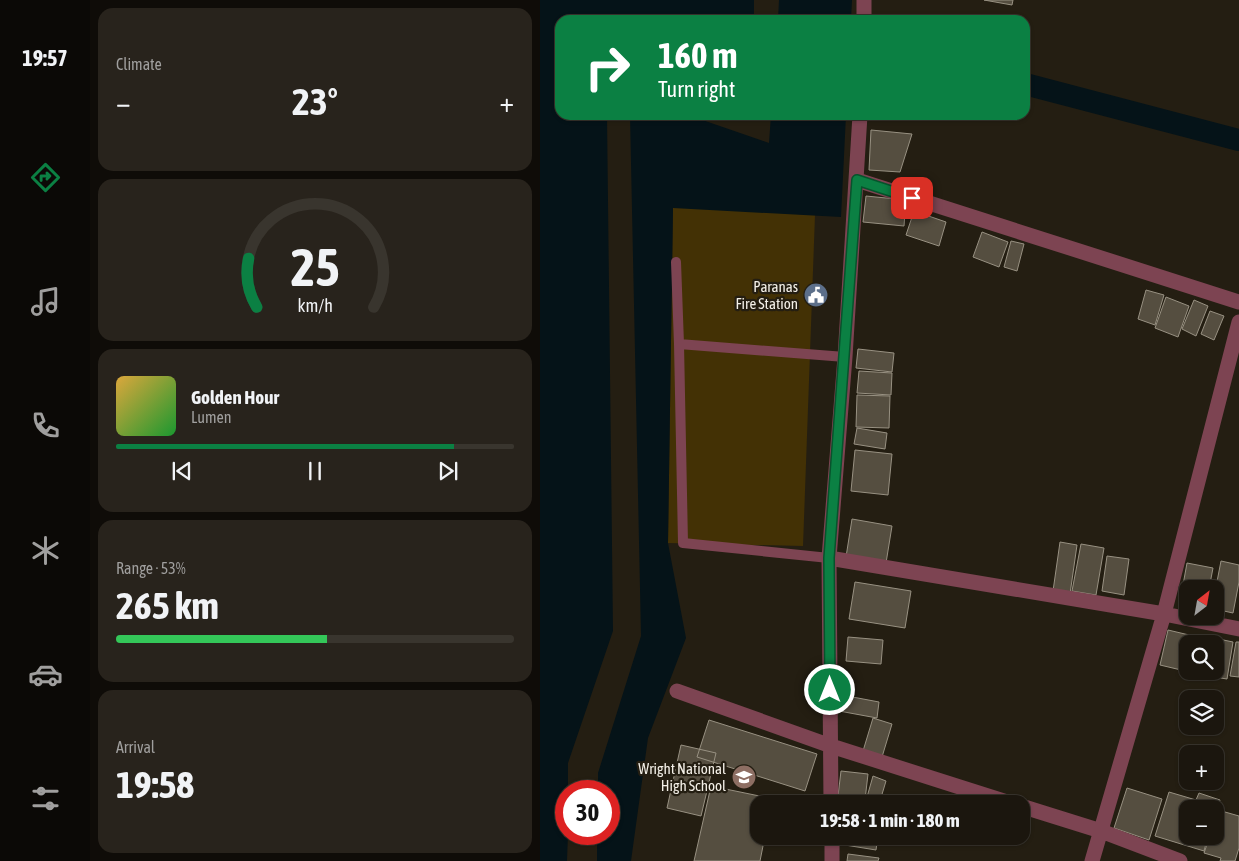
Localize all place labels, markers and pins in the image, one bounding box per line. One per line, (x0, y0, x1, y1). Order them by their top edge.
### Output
pin (891, 177, 933, 219)
place label: Paranas Fire Station (736, 278, 798, 312)
public building icon: Paranas Fire Station (803, 282, 829, 308)
place label: Wright National High School (638, 760, 726, 794)
school or university icon: Wright National High School (731, 764, 757, 790)

